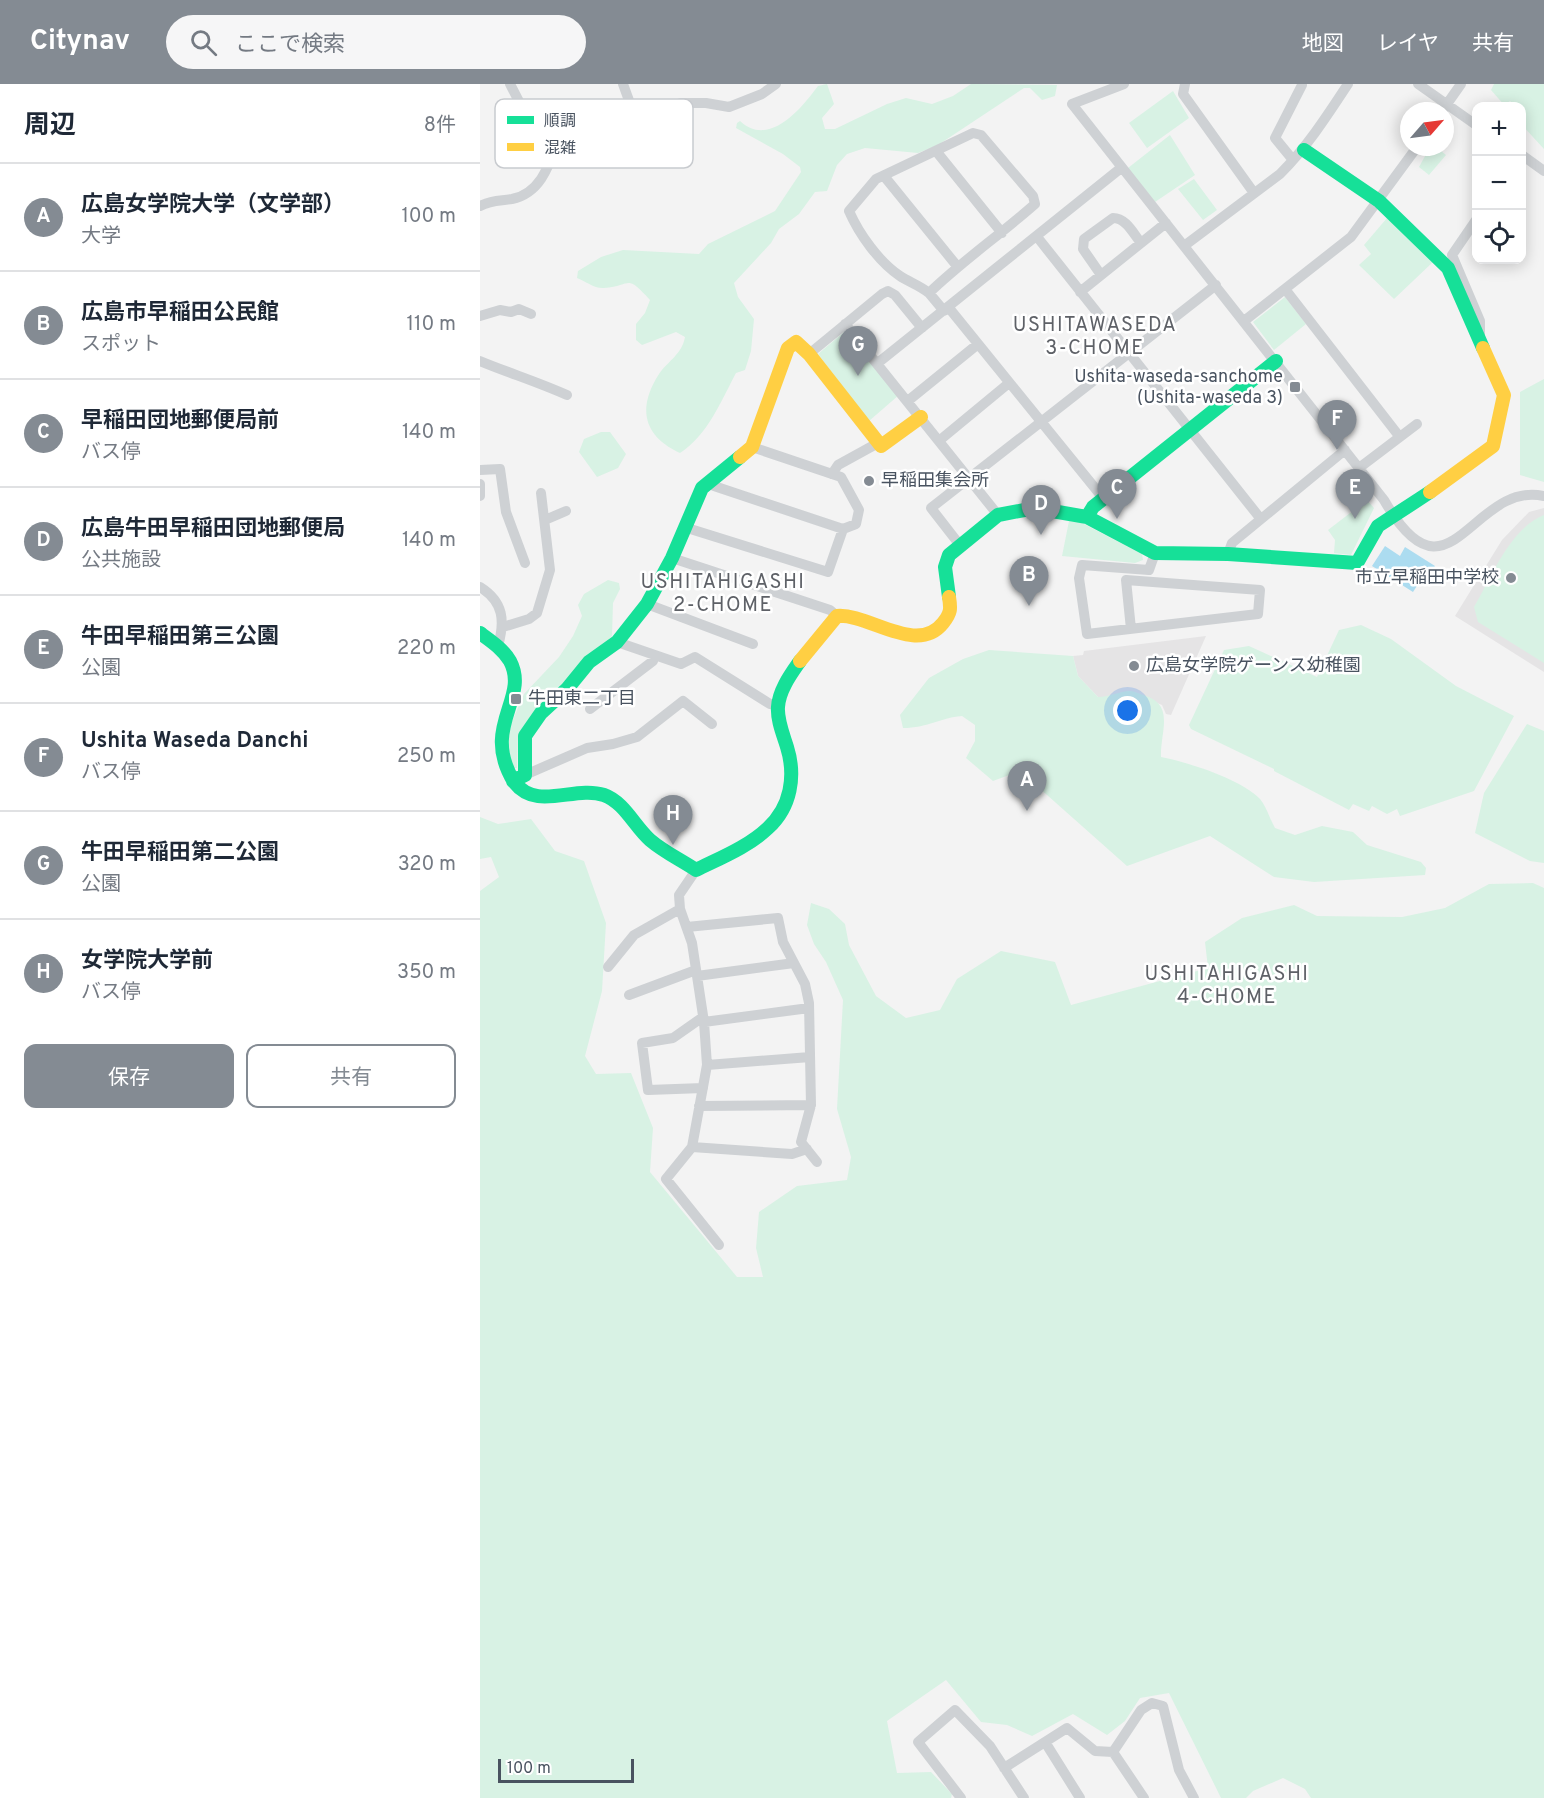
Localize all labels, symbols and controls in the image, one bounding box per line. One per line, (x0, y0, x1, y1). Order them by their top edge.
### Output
search box (166, 15, 586, 69)
text: Citynav (30, 24, 130, 60)
icon: search (187, 26, 220, 59)
text: 地図 (1302, 31, 1344, 58)
text: レイヤ (1377, 31, 1439, 58)
text: 共有 (1472, 31, 1514, 58)
text: ここで検索 (235, 32, 345, 59)
legend (495, 99, 693, 168)
north arrow (1400, 102, 1454, 156)
map controls (1472, 102, 1526, 264)
button: + (1472, 102, 1526, 156)
text: 周辺 (24, 110, 76, 143)
text: 順調 (544, 112, 576, 132)
text: 8件 (424, 113, 456, 139)
text: 混雑 (544, 139, 576, 159)
button: − (1472, 156, 1526, 210)
text: 広島女学院大学（文学部） (81, 192, 345, 219)
text: A (36, 204, 51, 230)
text: 100 m (401, 204, 456, 230)
button: locate (1472, 210, 1526, 264)
text: 大学 (81, 224, 121, 250)
text: 広島市早稲田公民館 (81, 300, 279, 327)
text: B (37, 312, 50, 338)
text: 110 m (407, 312, 456, 338)
district label: USHITAWASEDA 3-CHOME (1013, 313, 1177, 362)
pin: G (838, 326, 878, 376)
text: スポット (81, 332, 161, 358)
place label: Ushita-waseda-sanchome (Ushita-waseda 3) (1074, 366, 1283, 410)
marker: Ushita-waseda-sanchome (Ushita-waseda 3) (1288, 380, 1302, 394)
pin: F (1318, 400, 1356, 450)
text: 早稲田団地郵便局前 (81, 408, 279, 435)
text: C (37, 420, 50, 446)
text: 140 m (402, 420, 456, 446)
text: バス停 (81, 440, 141, 466)
place label: 早稲田集会所 (881, 470, 989, 493)
pin: C (1098, 470, 1136, 519)
pin: E (1336, 470, 1374, 519)
marker: 早稲田集会所 (862, 474, 876, 488)
pin: D (1022, 486, 1060, 535)
text: 広島牛田早稲田団地郵便局 (81, 516, 345, 543)
text: D (36, 528, 51, 554)
text: 140 m (402, 528, 456, 554)
text: 公共施設 (81, 548, 161, 574)
pin: B (1010, 556, 1048, 606)
place label: 市立早稲田中学校 (1355, 567, 1499, 590)
district label: USHITAHIGASHI 2-CHOME (641, 570, 805, 619)
marker: 市立早稲田中学校 (1504, 571, 1518, 585)
text: 牛田早稲田第三公園 (81, 624, 279, 651)
text: E (37, 636, 50, 662)
text: 220 m (397, 636, 456, 662)
place label: 広島女学院ゲーンス幼稚園 (1146, 655, 1361, 678)
text: 公園 (81, 656, 121, 682)
marker: 広島女学院ゲーンス幼稚園 (1127, 659, 1141, 673)
place label: 牛田東二丁目 (528, 688, 636, 711)
marker: 牛田東二丁目 (509, 692, 523, 706)
your location (1113, 696, 1142, 725)
text: Ushita Waseda Danchi (81, 728, 308, 755)
text: F (38, 744, 49, 770)
text: 250 m (397, 744, 456, 770)
text: バス停 (81, 760, 141, 786)
pin: A (1008, 762, 1046, 811)
pin: H (654, 796, 692, 845)
text: 牛田早稲田第二公園 (81, 840, 279, 867)
text: G (37, 852, 50, 878)
text: 320 m (398, 852, 456, 878)
text: 公園 (81, 872, 121, 898)
text: 女学院大学前 (81, 948, 213, 975)
text: H (36, 960, 51, 986)
text: 350 m (397, 960, 456, 986)
district label: USHITAHIGASHI 4-CHOME (1145, 962, 1309, 1011)
text: バス停 (81, 980, 141, 1006)
button: 保存 (24, 1044, 234, 1108)
button: 共有 (246, 1044, 456, 1108)
scale bar (498, 1756, 634, 1784)
text: 100 m (507, 1759, 551, 1779)

